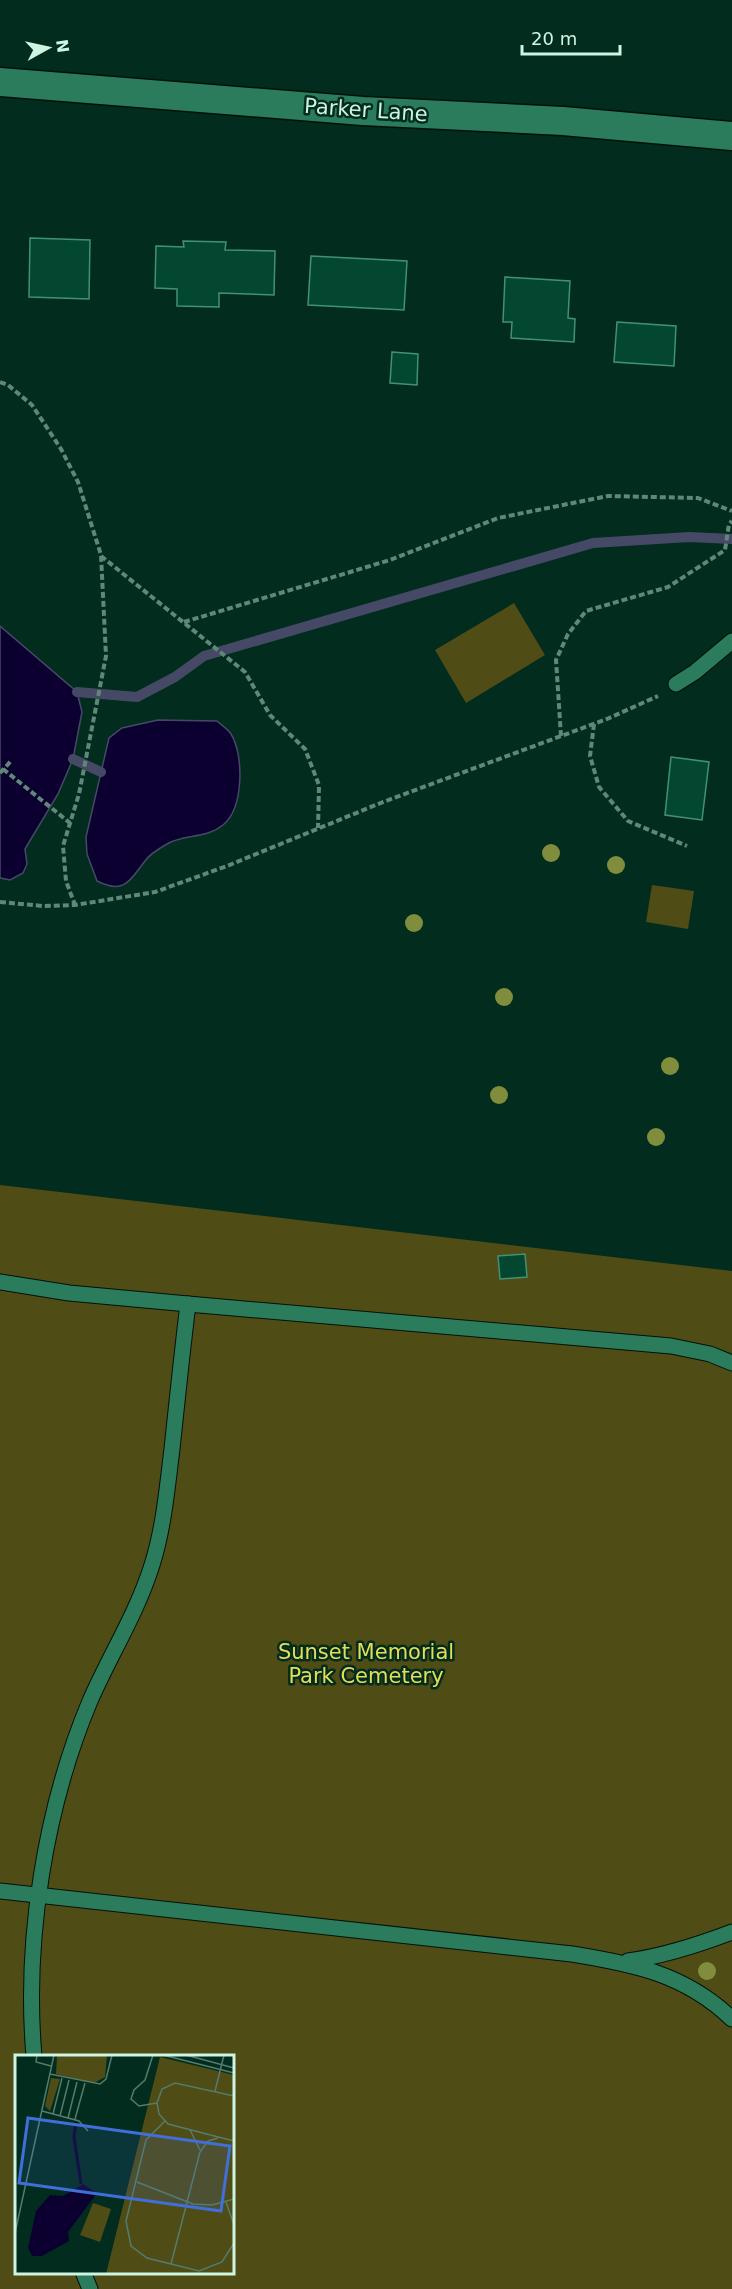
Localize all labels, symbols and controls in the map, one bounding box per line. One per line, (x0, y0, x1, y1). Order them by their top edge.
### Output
north arrow (18, 18, 78, 78)
scale bar (522, 18, 620, 56)
text: 20 m (531, 28, 577, 49)
text: N (52, 38, 73, 54)
street label: Parker Lane (303, 94, 429, 126)
park label: Sunset Memorial Park Cemetery (278, 1640, 454, 1688)
inset map (15, 2055, 234, 2274)

